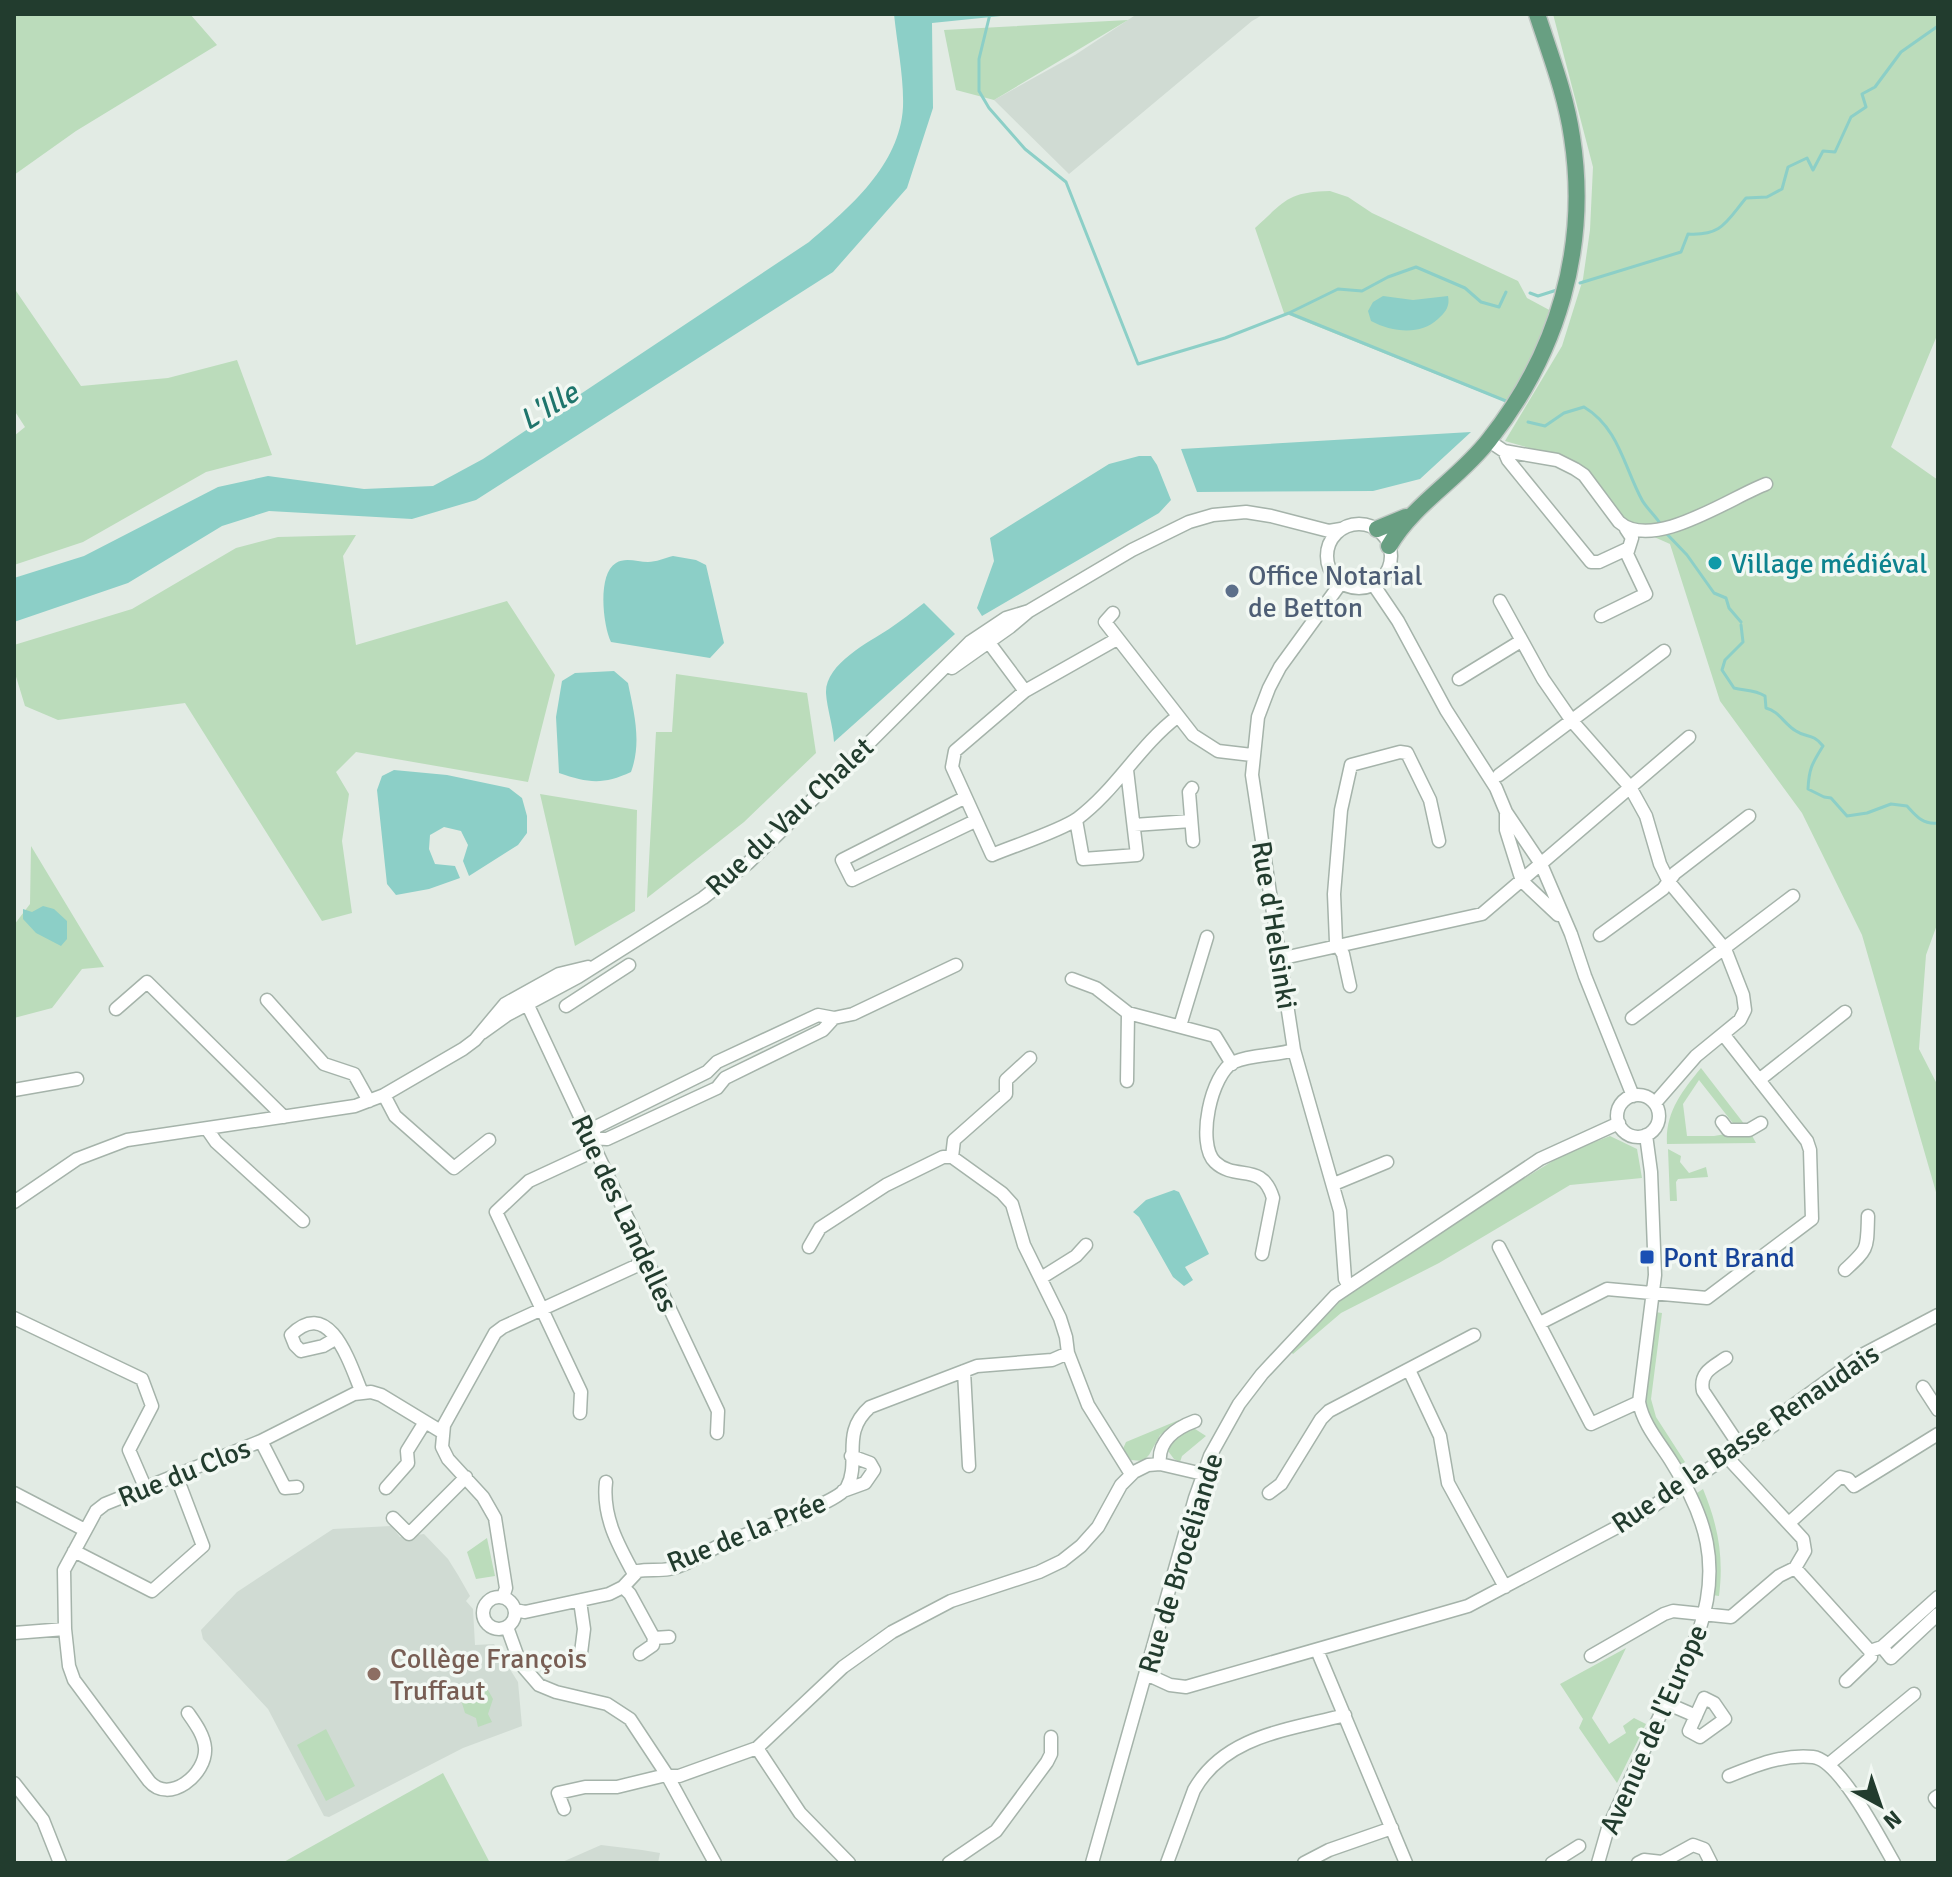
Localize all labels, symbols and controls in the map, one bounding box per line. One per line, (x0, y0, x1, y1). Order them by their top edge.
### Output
water label: L'Ille (513, 373, 587, 439)
place label: Village médiéval (1731, 547, 1927, 581)
marker: Village médiéval (1706, 554, 1724, 572)
place label: Office Notarial de Betton (1248, 559, 1423, 625)
marker: Office Notarial de Betton (1223, 582, 1241, 600)
street label: Rue du Vau Chalet (699, 730, 881, 903)
street label: Rue d'Helsinki (1244, 839, 1304, 1012)
street label: Rue des Landelles (564, 1109, 685, 1317)
place label: Pont Brand (1663, 1241, 1795, 1275)
marker: Pont Brand (1638, 1248, 1656, 1266)
street label: Rue de la Basse Renaudais (1605, 1337, 1886, 1541)
street label: Rue du Clos (113, 1431, 255, 1515)
street label: Rue de Brocéliande (1131, 1449, 1231, 1678)
street label: Rue de la Prée (662, 1486, 831, 1580)
street label: Avenue de l'Europe (1592, 1619, 1715, 1840)
place label: Collège François Truffaut (390, 1642, 587, 1708)
marker: Collège François Truffaut (365, 1665, 383, 1683)
north arrow (1840, 1765, 1920, 1845)
text: N (1878, 1805, 1907, 1835)

